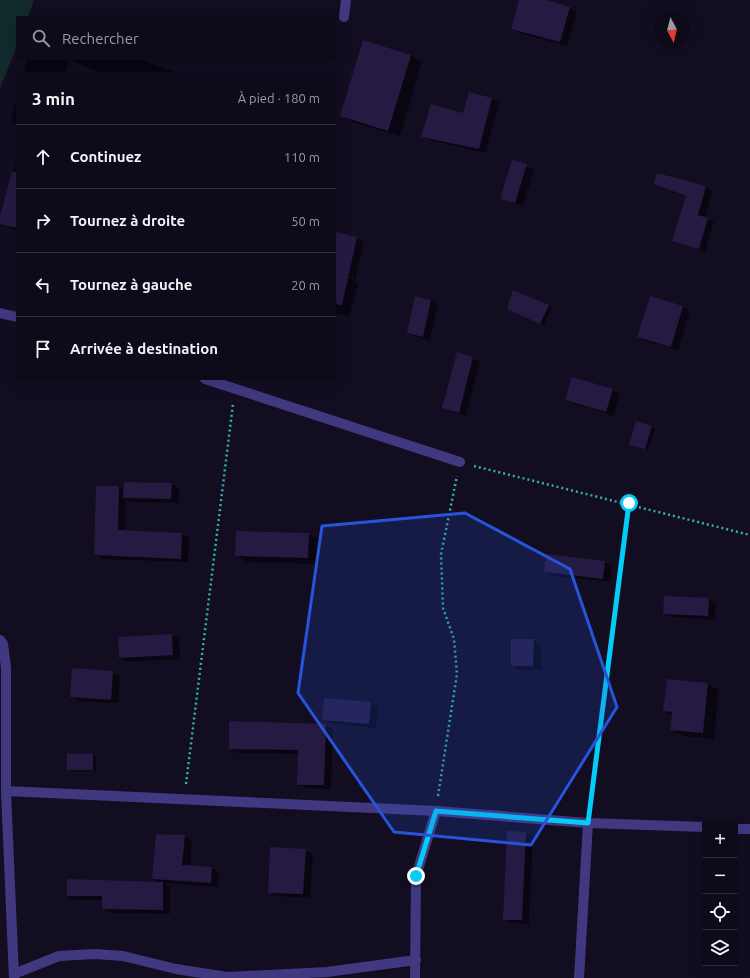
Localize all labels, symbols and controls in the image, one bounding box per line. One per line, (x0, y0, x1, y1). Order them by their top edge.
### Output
north arrow (654, 12, 690, 48)
search box (16, 16, 336, 60)
icon: search (30, 27, 52, 49)
text: Rechercher (62, 30, 139, 47)
text: 3 min (32, 89, 75, 108)
text: À pied · 180 m (238, 91, 320, 105)
icon: ahead (32, 146, 54, 168)
text: Continuez (70, 148, 141, 165)
text: 110 m (284, 150, 320, 164)
icon: right (32, 210, 54, 232)
text: Tournez à droite (70, 212, 185, 229)
text: 50 m (291, 214, 320, 228)
icon: left (32, 274, 54, 296)
text: Tournez à gauche (70, 276, 193, 293)
text: 20 m (291, 278, 320, 292)
icon: arrive (32, 338, 54, 360)
text: Arrivée à destination (70, 340, 218, 357)
route start (620, 494, 638, 512)
map controls (702, 822, 738, 966)
button: + (702, 822, 738, 858)
button: − (702, 858, 738, 894)
route end (407, 867, 425, 885)
button: locate (702, 894, 738, 930)
button: layers (702, 930, 738, 966)

